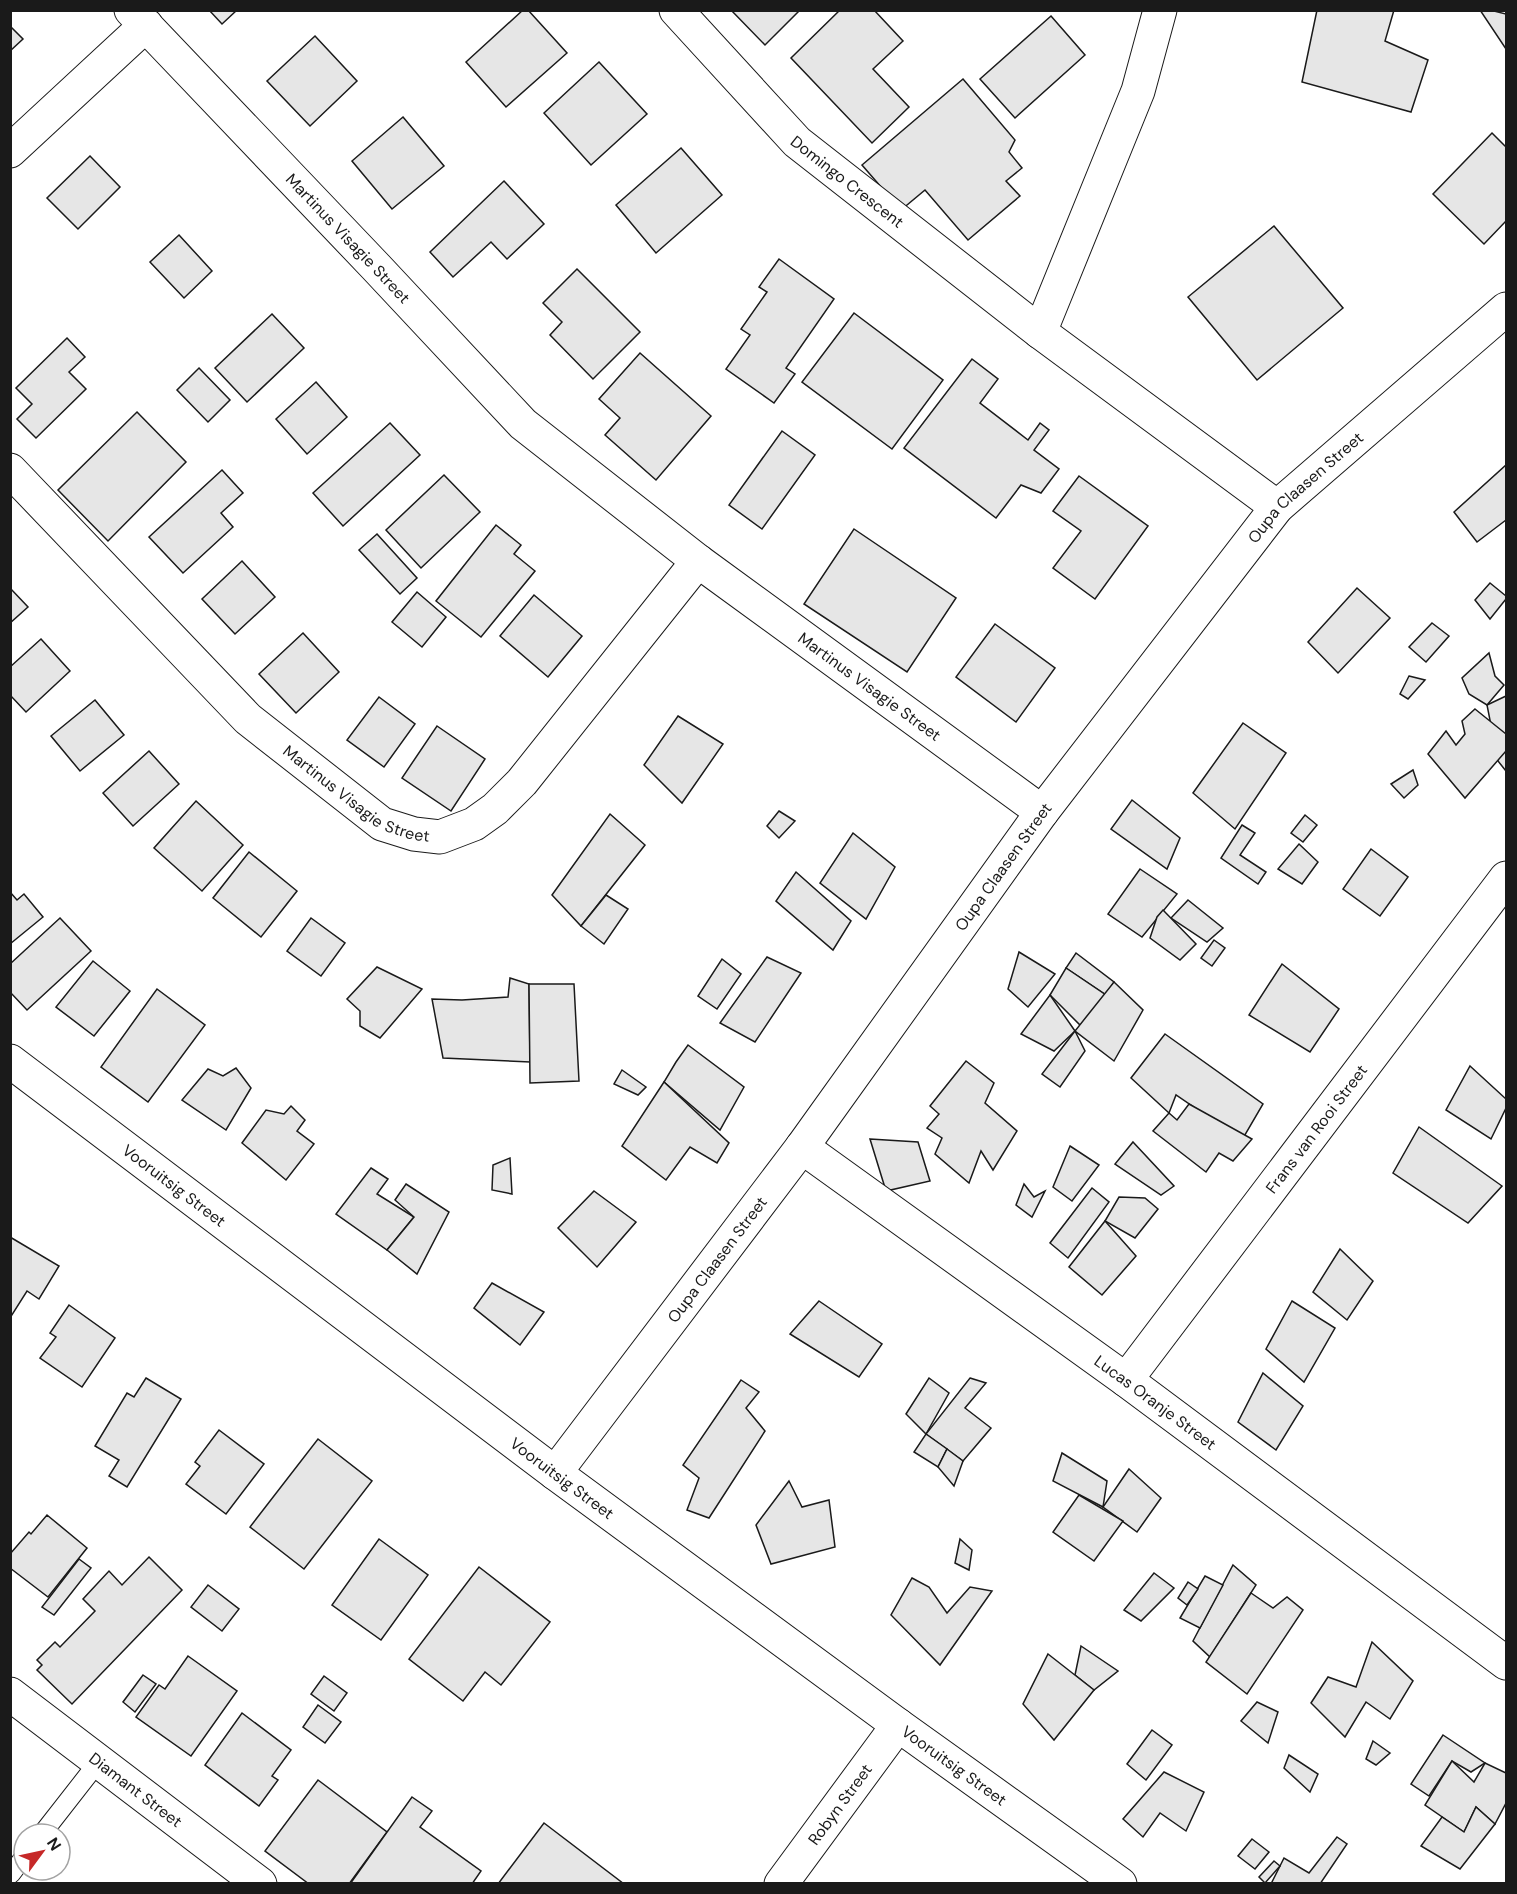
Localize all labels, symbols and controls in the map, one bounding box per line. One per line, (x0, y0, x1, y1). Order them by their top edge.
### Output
street label: Domingo Crescent (786, 131, 908, 233)
street label: Martinus Visagie Street (281, 169, 415, 308)
street label: Oupa Claasen Street (1243, 427, 1368, 548)
street label: Martinus Visagie Street (794, 628, 945, 746)
street label: Martinus Visagie Street (279, 741, 431, 847)
street label: Oupa Claasen Street (950, 798, 1056, 935)
street label: Frans van Rooi Street (1261, 1060, 1372, 1198)
street label: Vooruitsig Street (118, 1140, 230, 1232)
street label: Oupa Claasen Street (663, 1192, 772, 1327)
street label: Lucas Oranje Street (1090, 1351, 1220, 1455)
street label: Vooruitsig Street (506, 1433, 618, 1524)
street label: Vooruitsig Street (897, 1721, 1011, 1810)
street label: Diamant Street (85, 1748, 186, 1832)
street label: Robyn Street (803, 1760, 877, 1849)
north arrow (12, 1822, 72, 1882)
text: N (42, 1833, 66, 1855)

